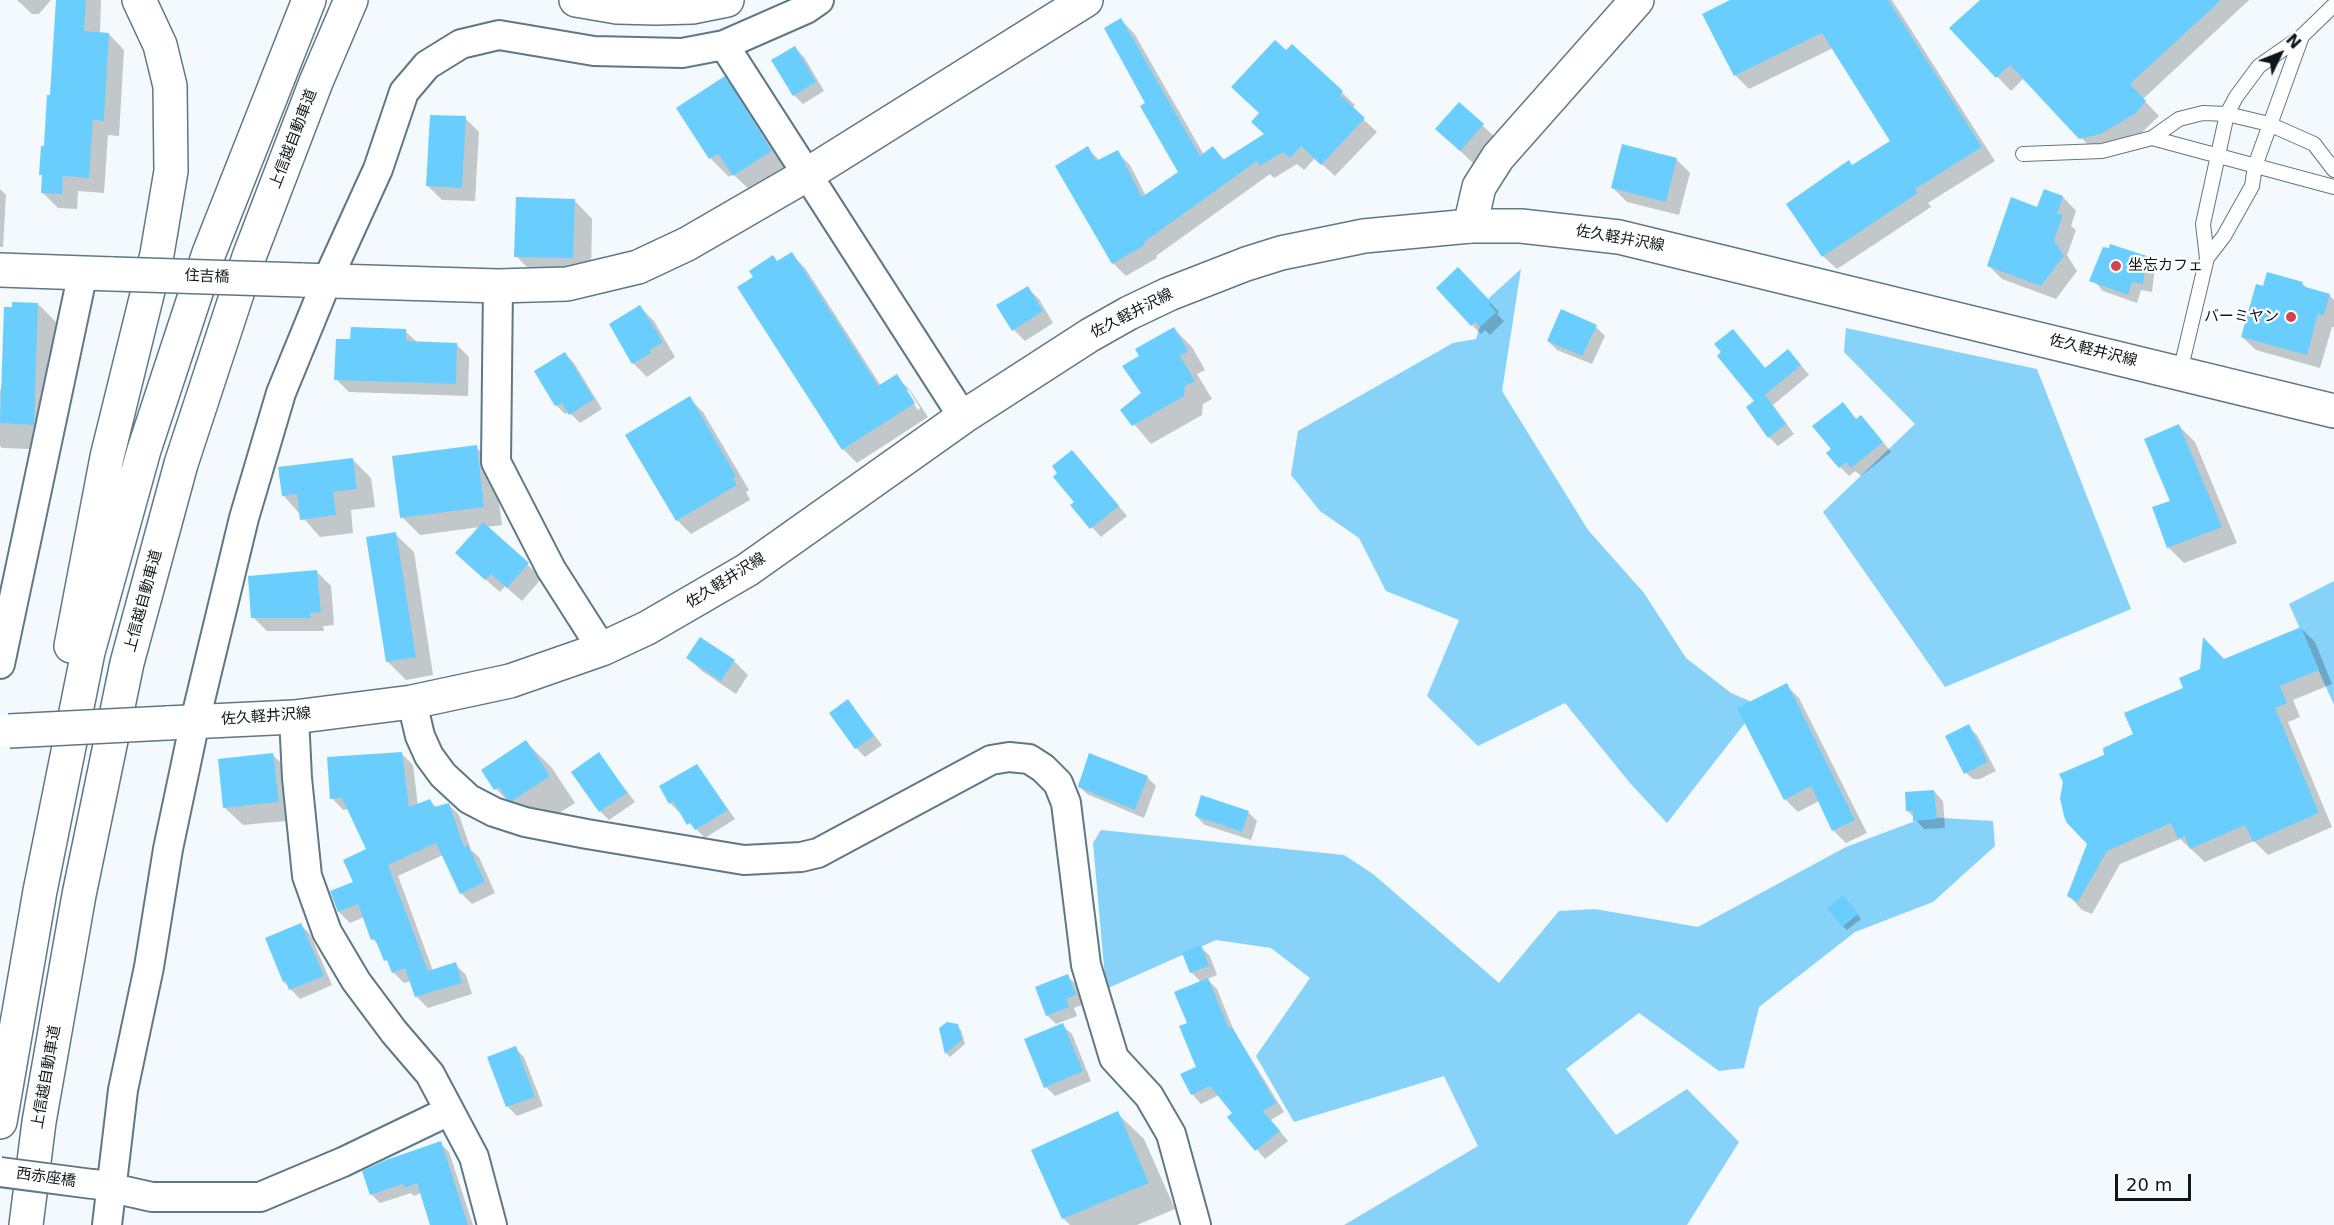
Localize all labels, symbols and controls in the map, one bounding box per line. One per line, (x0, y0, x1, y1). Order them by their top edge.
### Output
north arrow (2250, 24, 2310, 84)
text: N (2282, 30, 2305, 53)
street label: 上信越自動車道 (267, 87, 321, 191)
street label: 佐久軽井沢線 (1574, 222, 1666, 256)
place label: 坐忘カフェ (2128, 257, 2203, 275)
marker: 坐忘カフェ (2109, 259, 2123, 273)
street label: 住吉橋 (184, 267, 230, 287)
street label: 佐久軽井沢線 (1088, 286, 1176, 342)
place label: バーミヤン (2204, 308, 2279, 326)
marker: バーミヤン (2284, 310, 2298, 324)
street label: 佐久軽井沢線 (2047, 331, 2139, 371)
street label: 上信越自動車道 (122, 548, 166, 654)
street label: 佐久軽井沢線 (683, 550, 769, 612)
street label: 佐久軽井沢線 (220, 705, 312, 729)
street label: 上信越自動車道 (29, 1024, 65, 1130)
scale bar (2118, 1162, 2194, 1200)
street label: 西赤座橋 (15, 1165, 77, 1191)
text: 20 m (2126, 1174, 2172, 1195)

